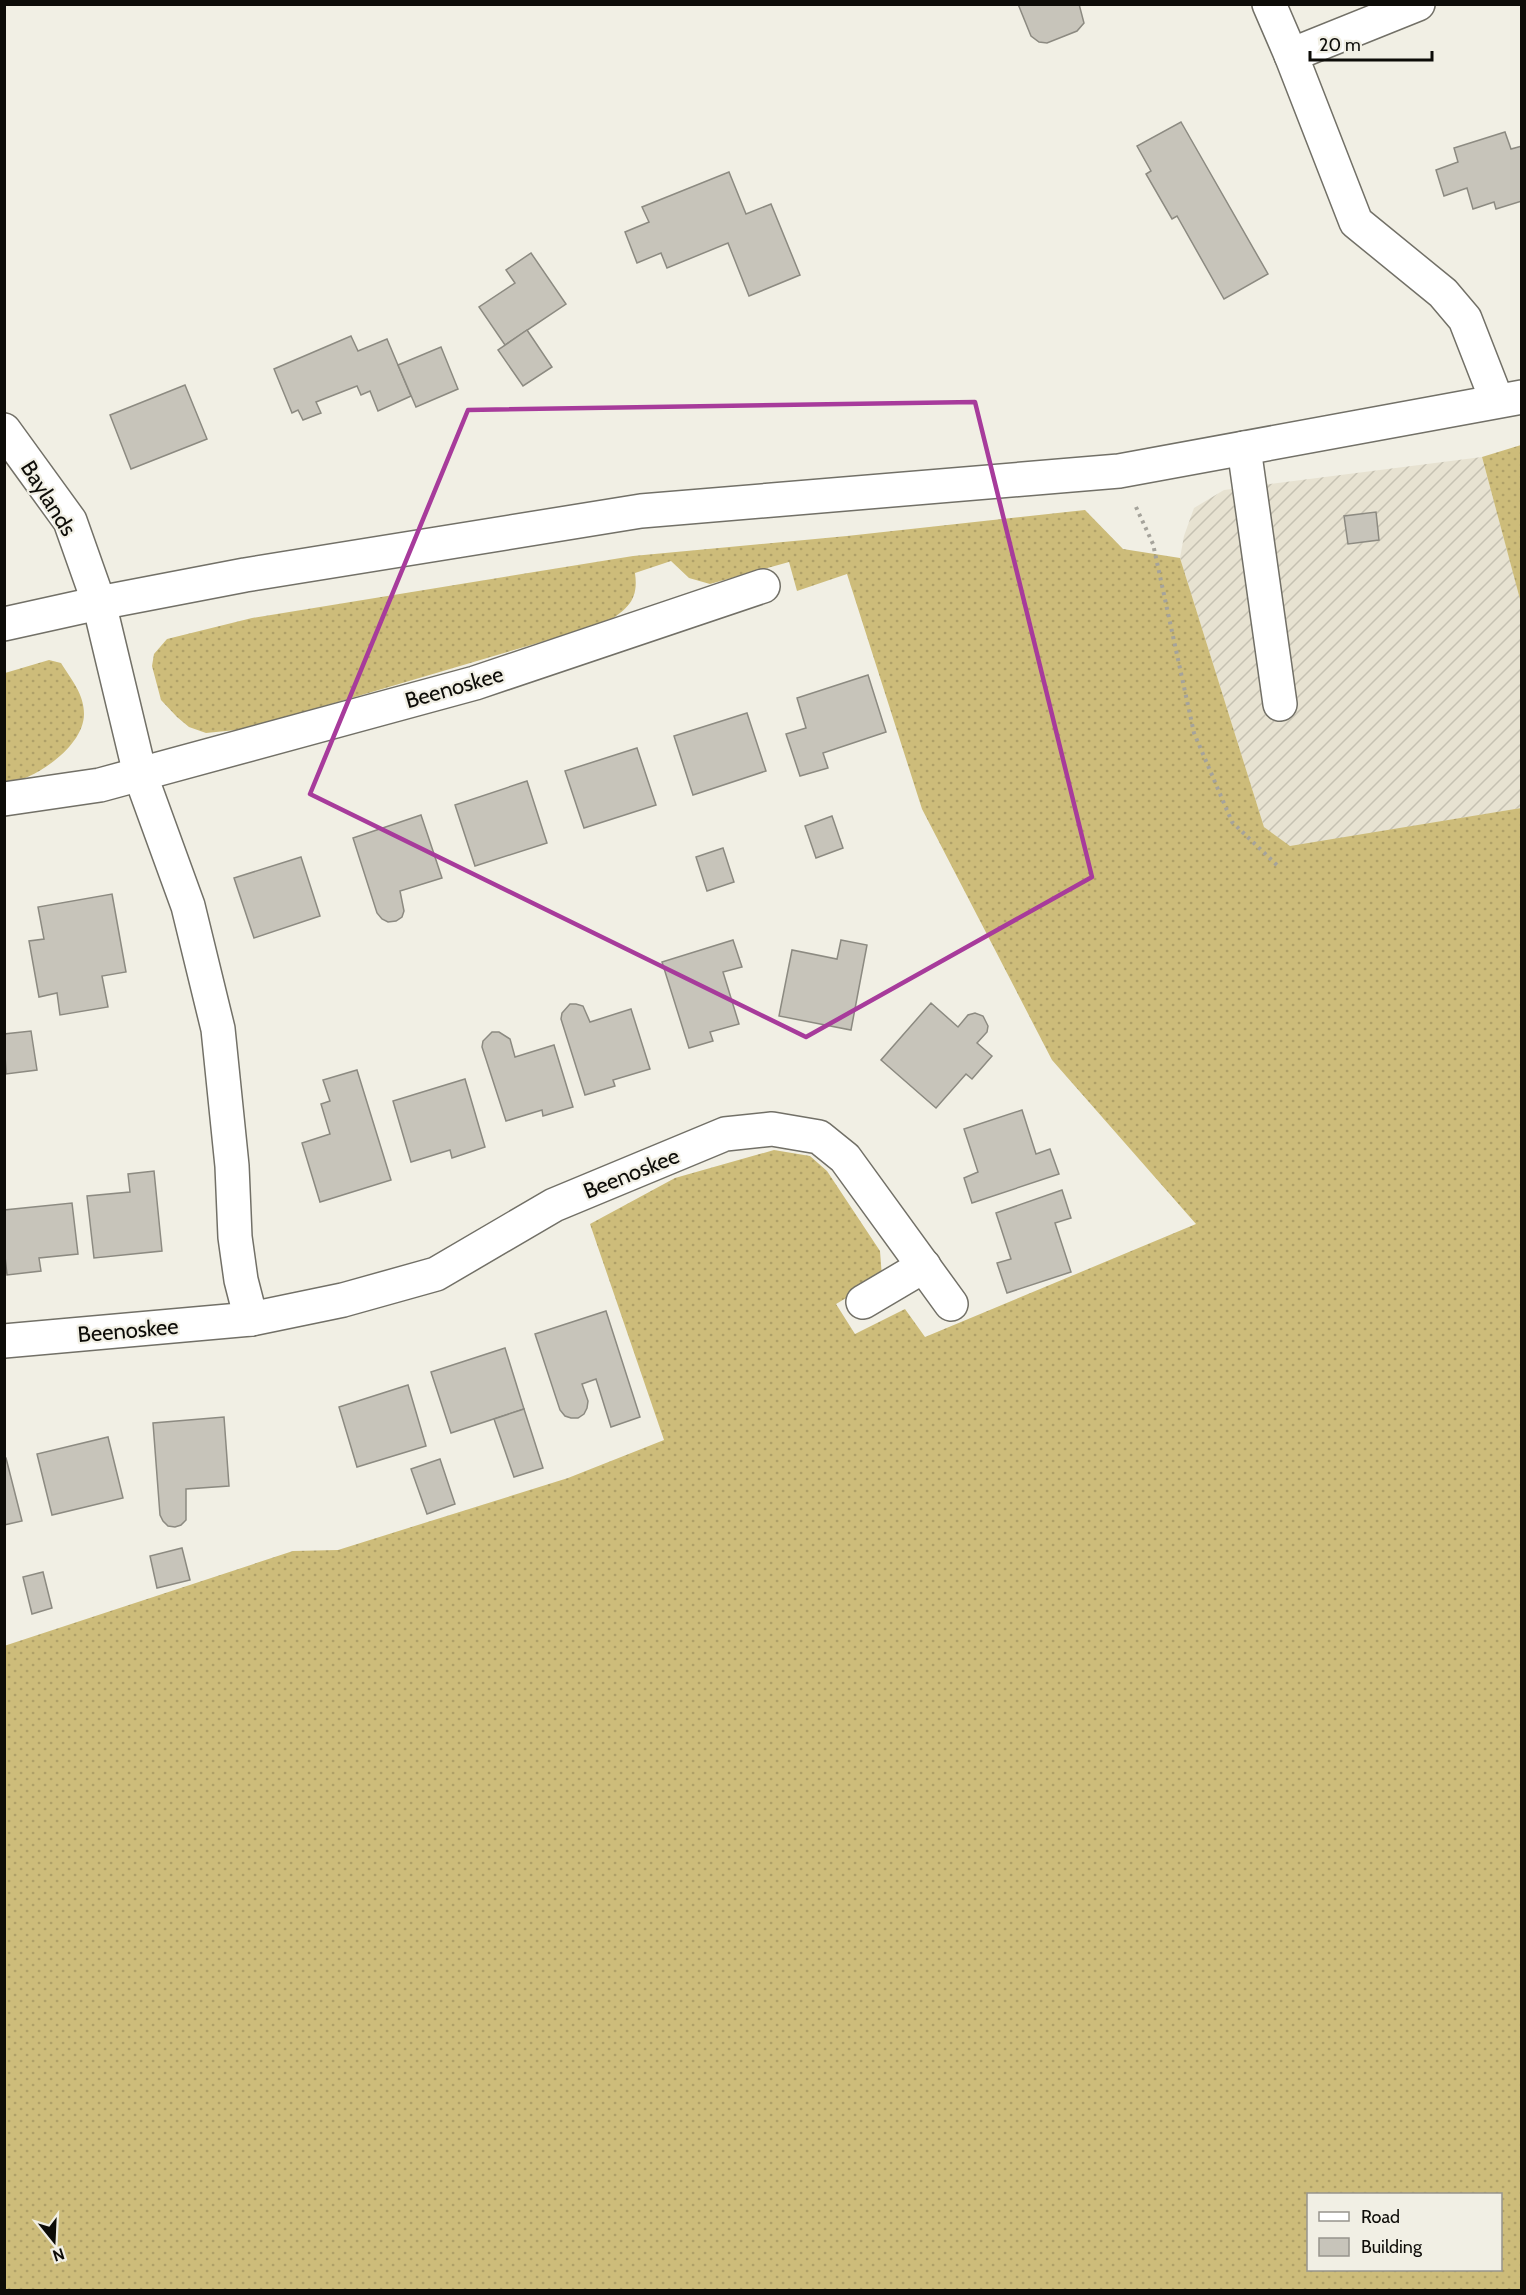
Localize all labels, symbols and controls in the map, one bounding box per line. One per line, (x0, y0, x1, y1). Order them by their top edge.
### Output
scale bar (1310, 24, 1432, 62)
text: 20 m (1319, 34, 1361, 56)
street label: Baylands (15, 456, 82, 541)
street label: Beenoskee (402, 661, 506, 714)
street label: Beenoskee (579, 1142, 683, 1205)
street label: Beenoskee (77, 1313, 180, 1348)
legend (1307, 2193, 1502, 2271)
text: Road (1361, 2206, 1400, 2228)
north arrow (24, 2211, 84, 2271)
text: Building (1361, 2236, 1423, 2258)
text: N (50, 2244, 67, 2266)

